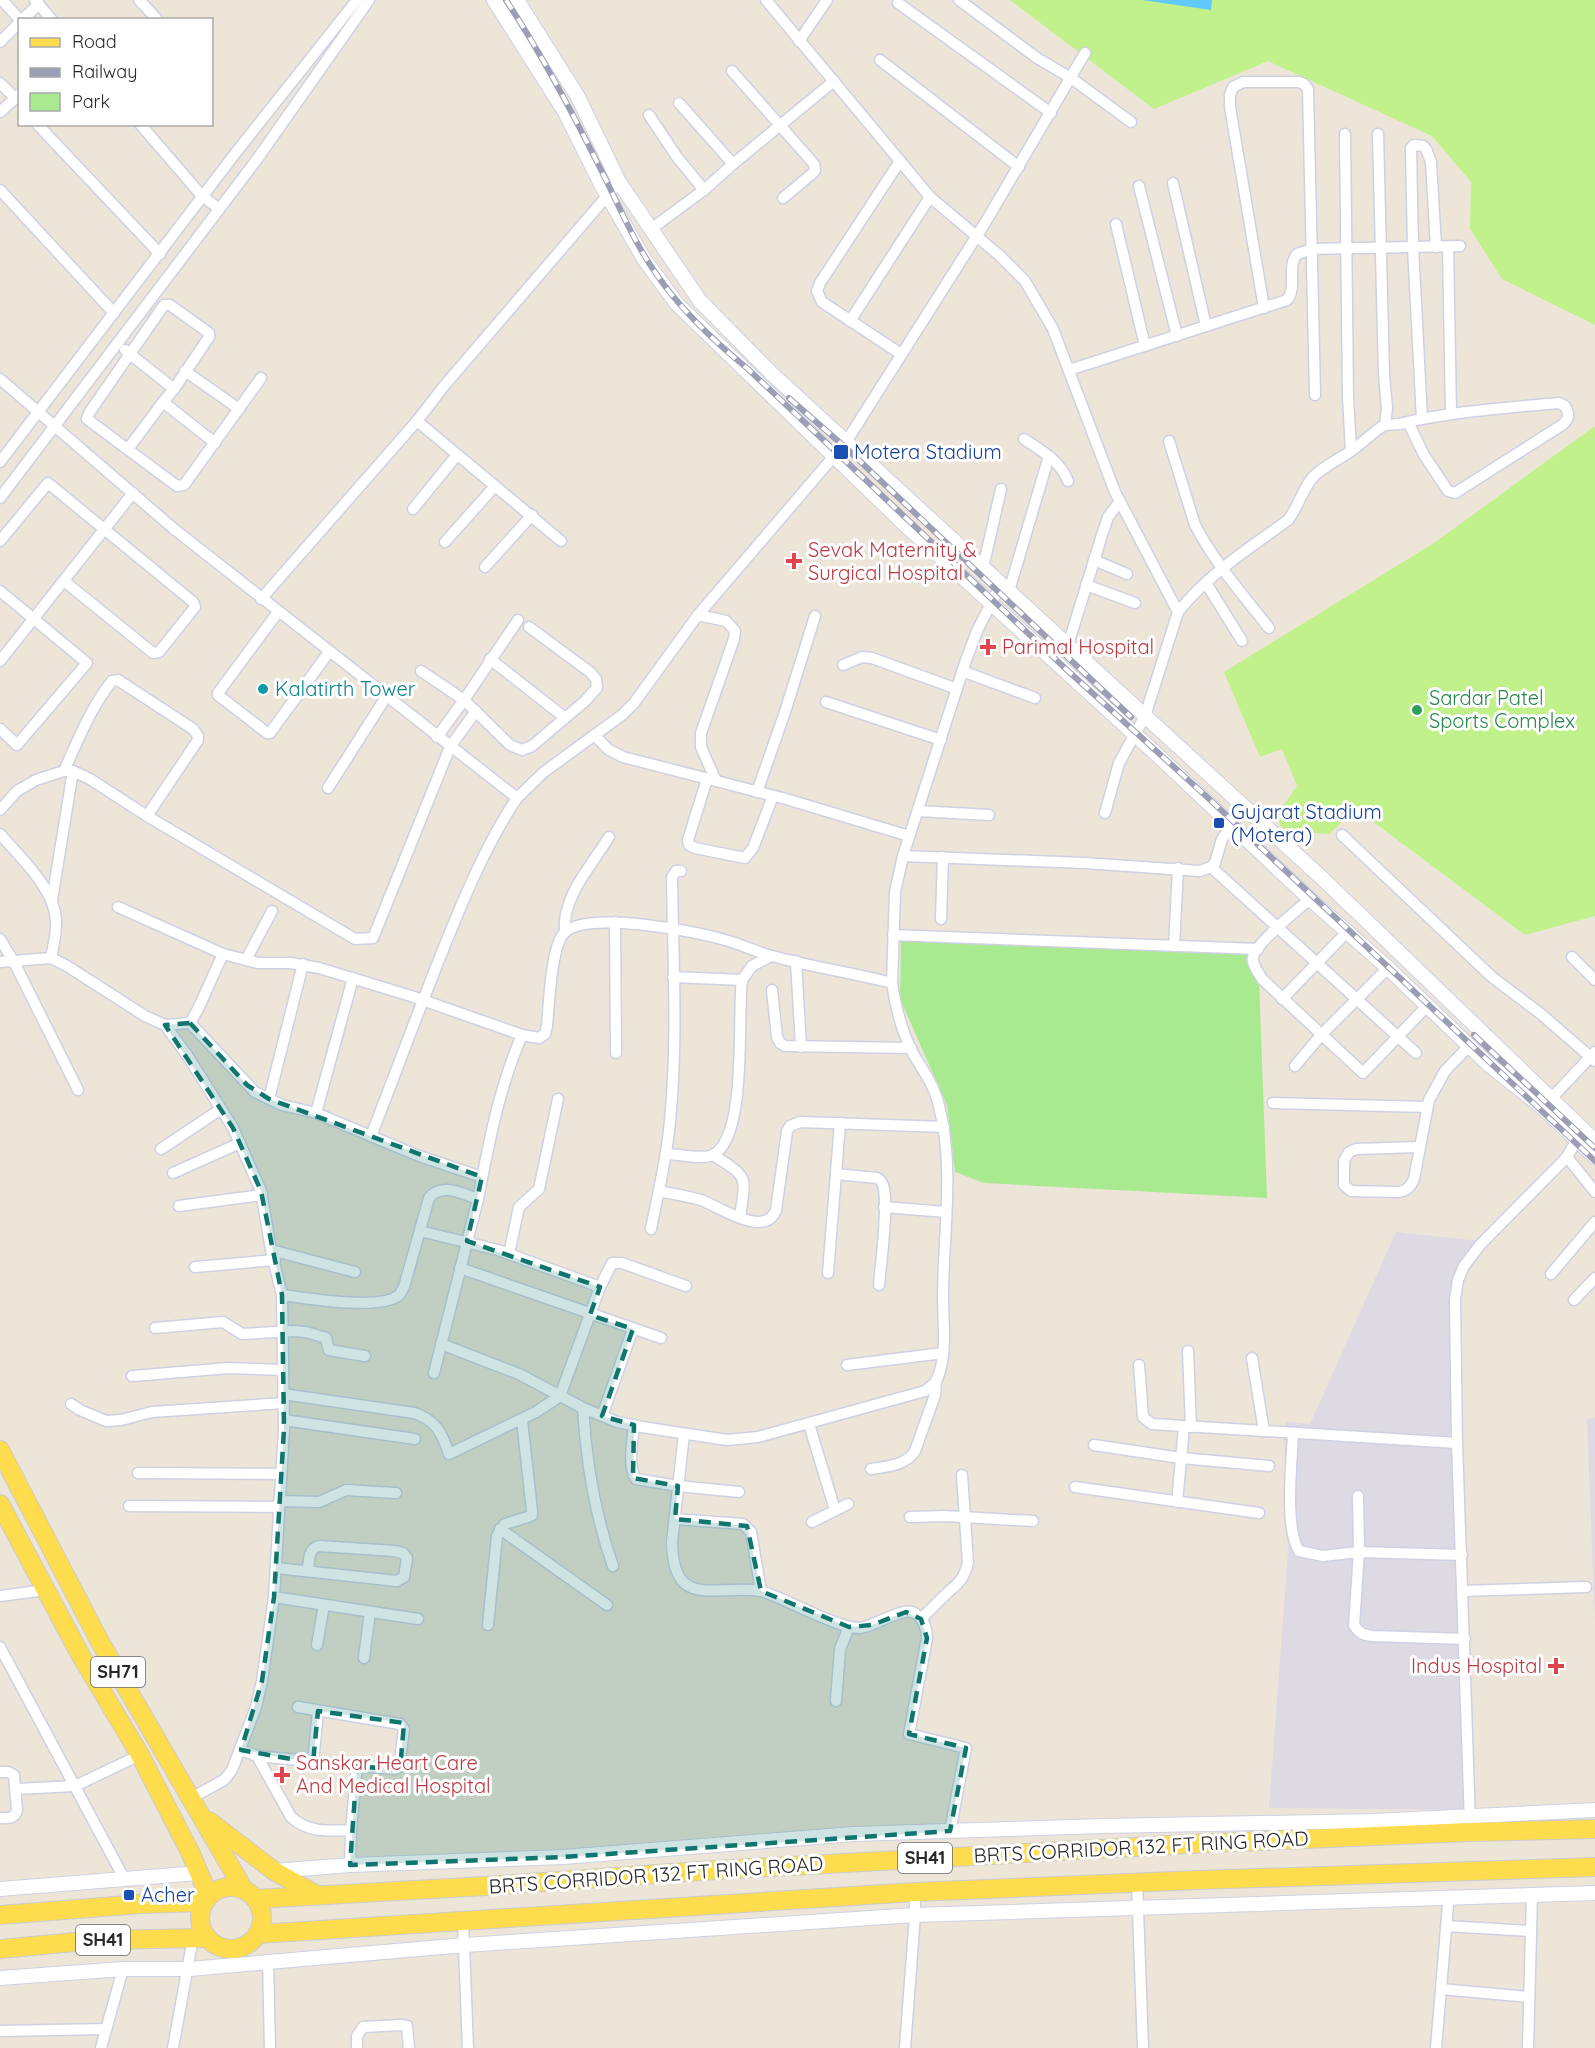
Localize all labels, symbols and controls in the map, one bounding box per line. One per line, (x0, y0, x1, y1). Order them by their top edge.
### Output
legend (18, 18, 213, 126)
text: Road (72, 30, 117, 53)
text: Railway (72, 60, 138, 83)
text: Park (72, 90, 110, 113)
place label: Motera Stadium (854, 439, 1002, 464)
marker: Motera Stadium (832, 443, 850, 461)
place label: Sevak Maternity & Surgical Hospital (808, 537, 977, 585)
marker: Sevak Maternity & Surgical Hospital (785, 552, 803, 570)
place label: Parimal Hospital (1002, 634, 1154, 659)
marker: Parimal Hospital (979, 638, 997, 656)
place label: Kalatirth Tower (275, 676, 416, 701)
marker: Kalatirth Tower (256, 682, 270, 696)
place label: Sardar Patel Sports Complex (1429, 685, 1575, 733)
marker: Sardar Patel Sports Complex (1410, 703, 1424, 717)
place label: Gujarat Stadium (Motera) (1231, 799, 1382, 847)
marker: Gujarat Stadium (Motera) (1212, 816, 1226, 830)
place label: Indus Hospital (1411, 1653, 1542, 1678)
road number: SH71 (91, 1657, 145, 1687)
marker: Indus Hospital (1547, 1657, 1565, 1675)
place label: Sanskar Heart Care And Medical Hospital (296, 1750, 491, 1798)
marker: Sanskar Heart Care And Medical Hospital (273, 1766, 291, 1784)
street label: BRTS CORRIDOR 132 FT RING ROAD (973, 1825, 1309, 1868)
road number: SH41 (898, 1843, 952, 1873)
street label: BRTS CORRIDOR 132 FT RING ROAD (488, 1850, 824, 1899)
place label: Acher (141, 1882, 195, 1907)
marker: Acher (122, 1888, 136, 1902)
road number: SH41 (76, 1925, 130, 1955)

